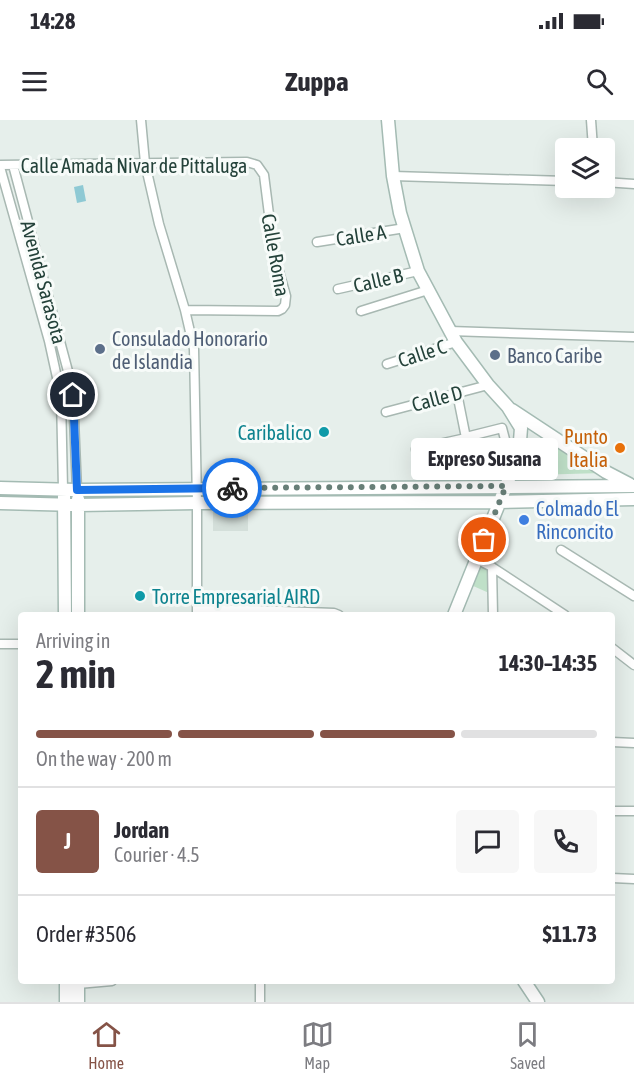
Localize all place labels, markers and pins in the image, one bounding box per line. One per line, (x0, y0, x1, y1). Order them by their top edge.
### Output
place label: Consulado Honorario de Islandia (112, 327, 268, 373)
marker: Consulado Honorario de Islandia (93, 342, 107, 356)
place label: Banco Caribe (507, 344, 602, 367)
marker: Banco Caribe (488, 348, 502, 362)
pin (47, 369, 98, 420)
place label: Caribalico (238, 421, 312, 444)
marker: Caribalico (317, 425, 331, 439)
place label: Punto Italia (564, 425, 608, 471)
callout: Expreso Susana (410, 438, 558, 480)
marker: Punto Italia (613, 441, 627, 455)
place label: Colmado El Rinconcito (536, 497, 620, 543)
marker: Colmado El Rinconcito (517, 513, 531, 527)
pin (458, 514, 509, 565)
place label: Torre Empresarial AIRD (152, 585, 320, 608)
marker: Torre Empresarial AIRD (133, 589, 147, 603)

